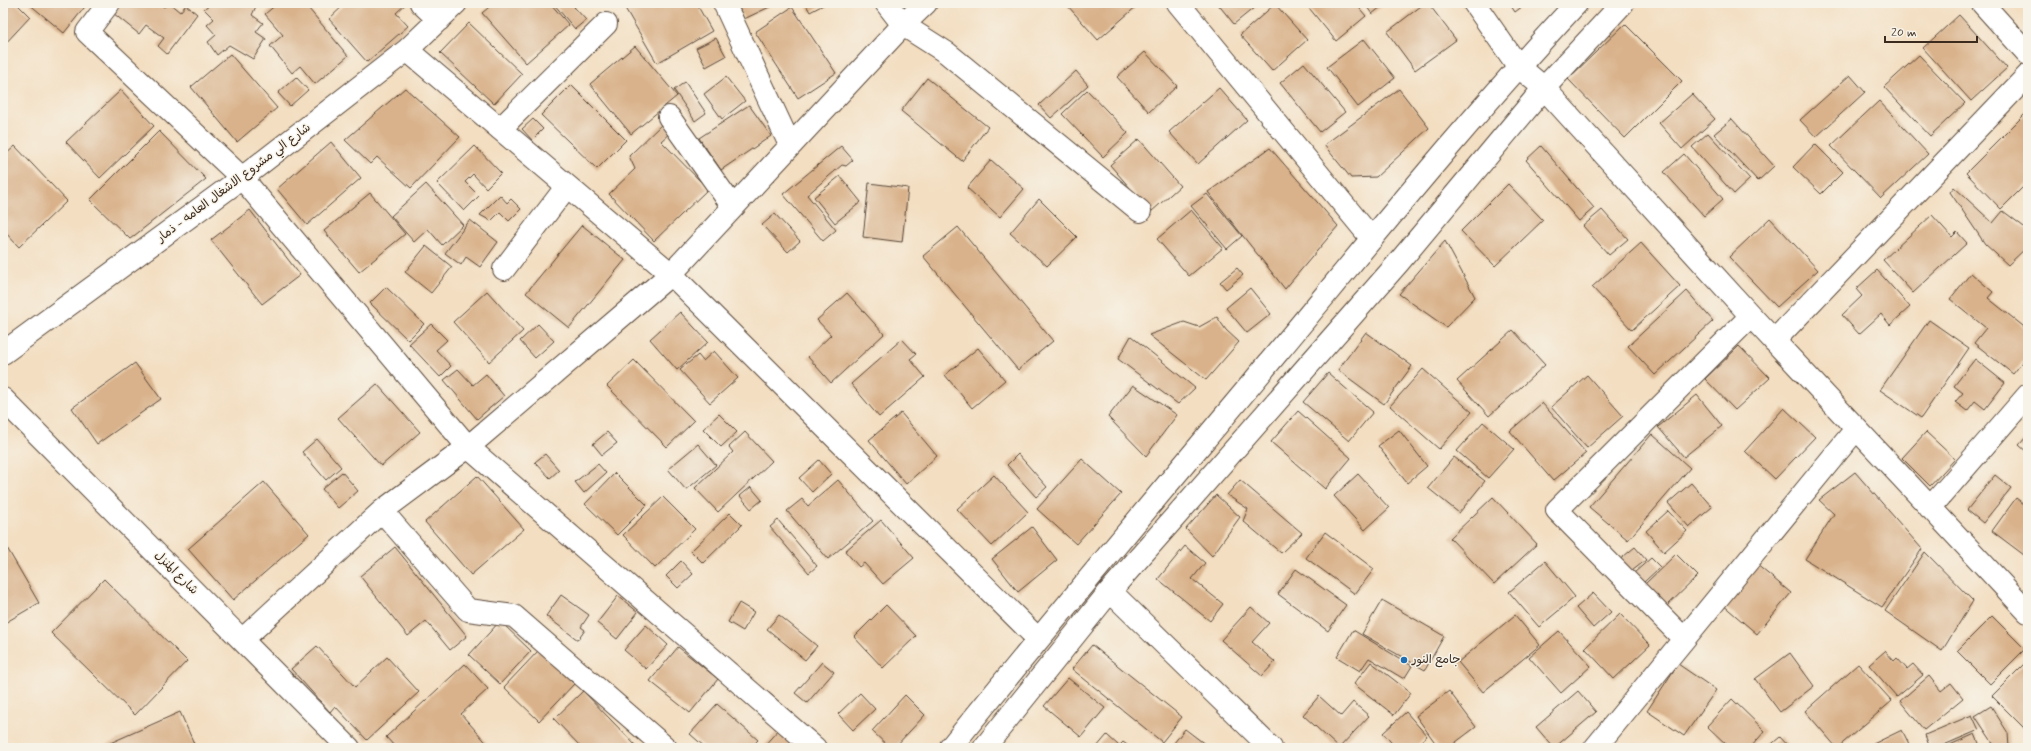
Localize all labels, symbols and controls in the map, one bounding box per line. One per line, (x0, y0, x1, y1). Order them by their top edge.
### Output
scale bar (1885, 18, 1977, 44)
text: 20 m (1891, 25, 1917, 41)
street label: شارع الي مشروع الاشغال العامه - ذمار (153, 120, 315, 248)
street label: شارع المنزل (151, 548, 201, 598)
place label: جامع النور (1411, 652, 1461, 668)
marker: جامع النور (1399, 655, 1409, 665)

